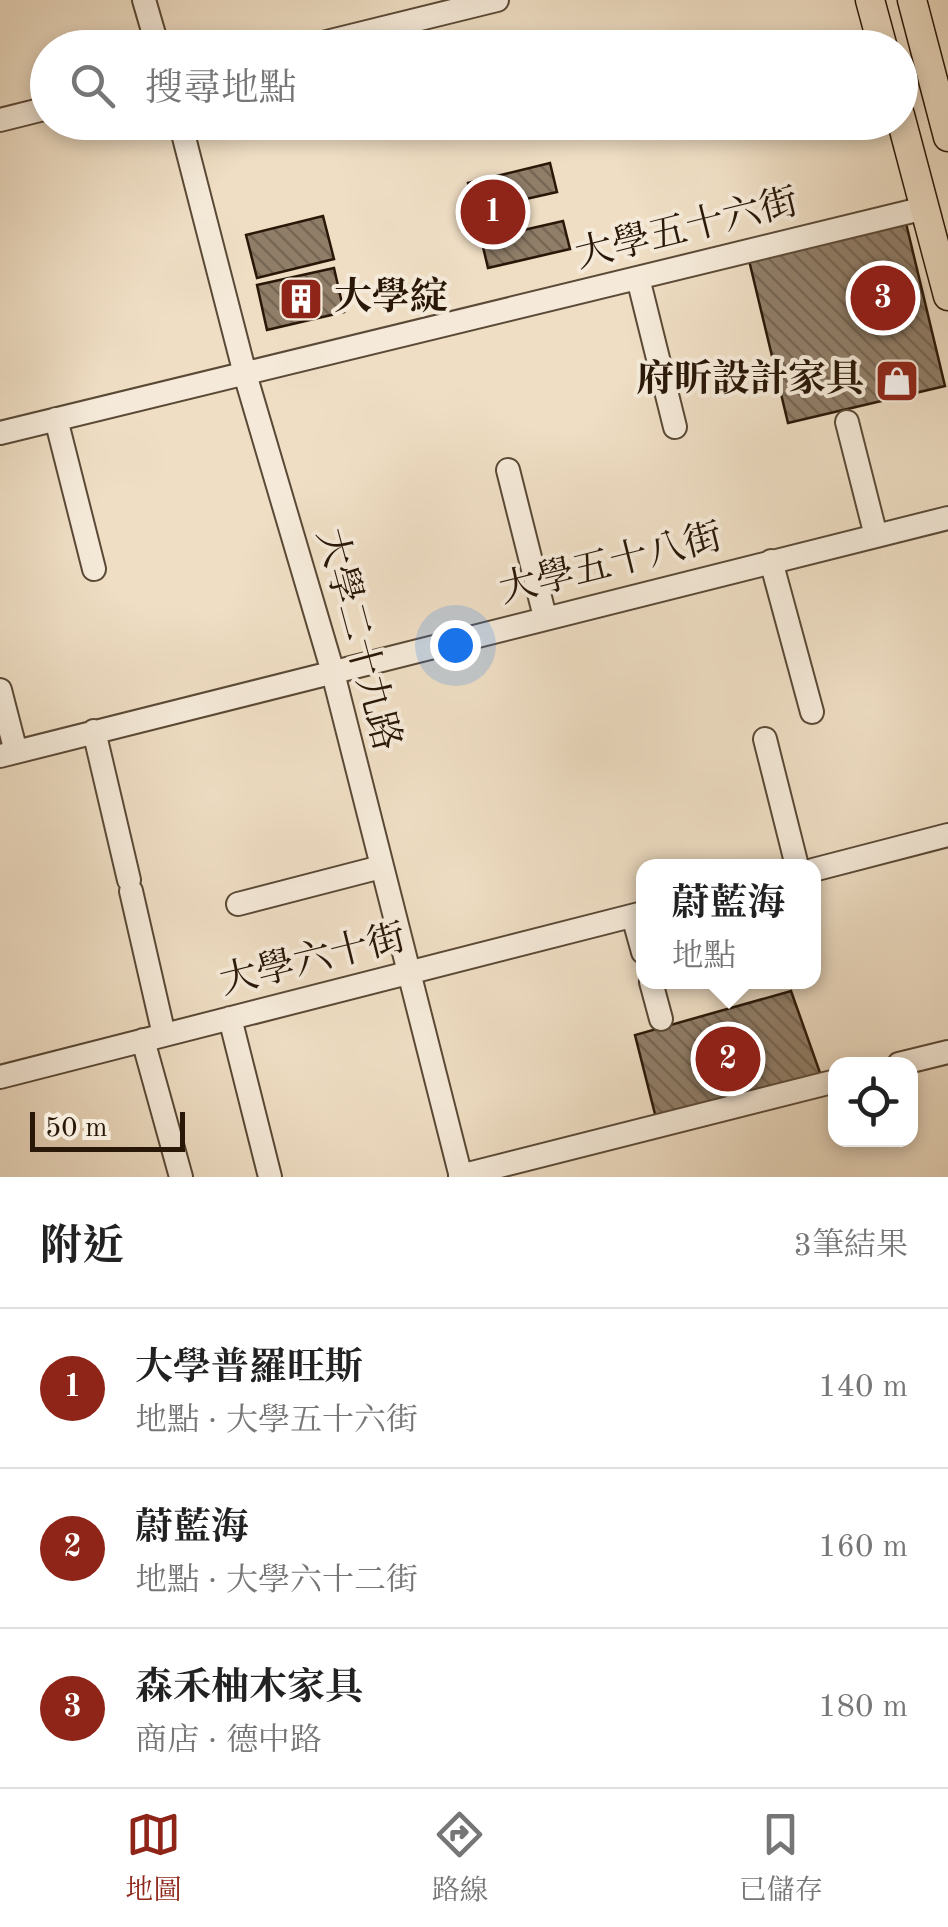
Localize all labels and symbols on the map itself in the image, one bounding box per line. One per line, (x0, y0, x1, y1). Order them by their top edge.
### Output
pin: 1 (460, 174, 526, 250)
street label: 大學五十六街 (571, 181, 802, 276)
pin: 3 (850, 260, 916, 336)
building icon: 大學綻 (278, 276, 324, 322)
place label: 大學綻 (334, 276, 448, 318)
place label: 府昕設計家具 (636, 358, 864, 400)
shop icon: 府昕設計家具 (874, 358, 920, 404)
street label: 大學五十八街 (495, 516, 726, 611)
street label: 大學二十九路 (309, 524, 408, 755)
your location (430, 620, 481, 671)
street label: 大學六十街 (215, 917, 410, 1002)
pin: 2 (696, 1022, 760, 1096)
scale bar (30, 1107, 185, 1152)

